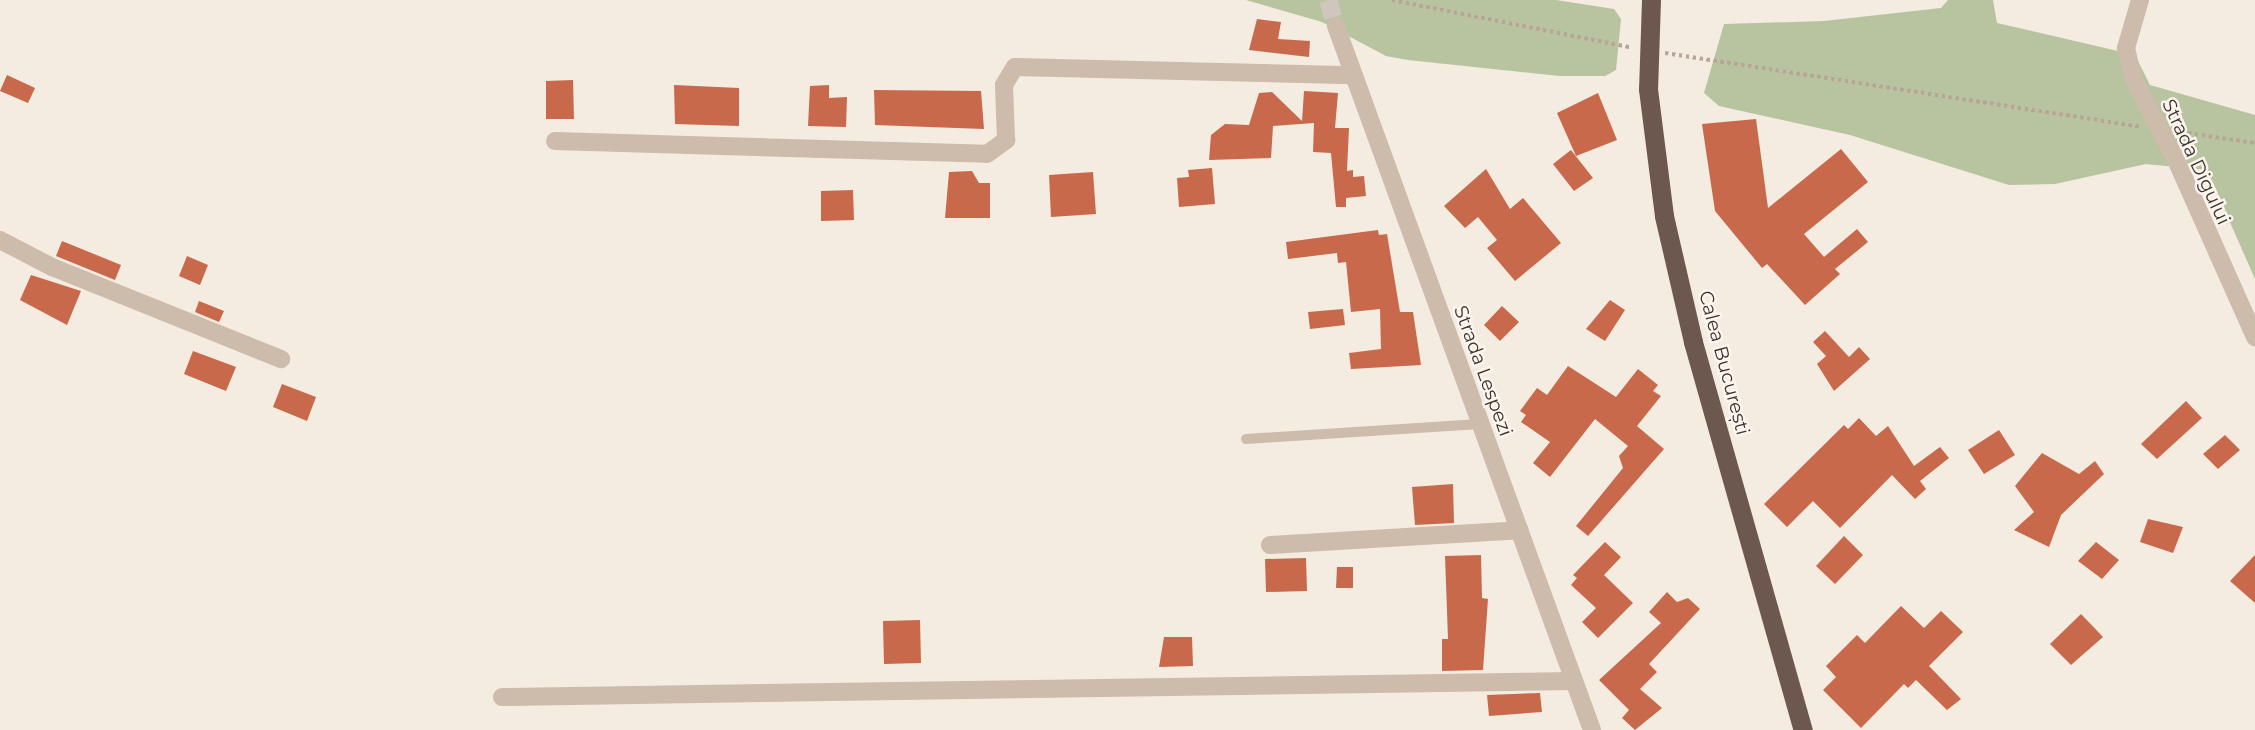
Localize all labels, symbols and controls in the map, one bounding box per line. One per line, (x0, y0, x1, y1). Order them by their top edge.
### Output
street label: Strada Digului (2157, 96, 2235, 228)
street label: Calea București (1694, 288, 1754, 438)
street label: Strada Lespezi (1449, 303, 1517, 439)

